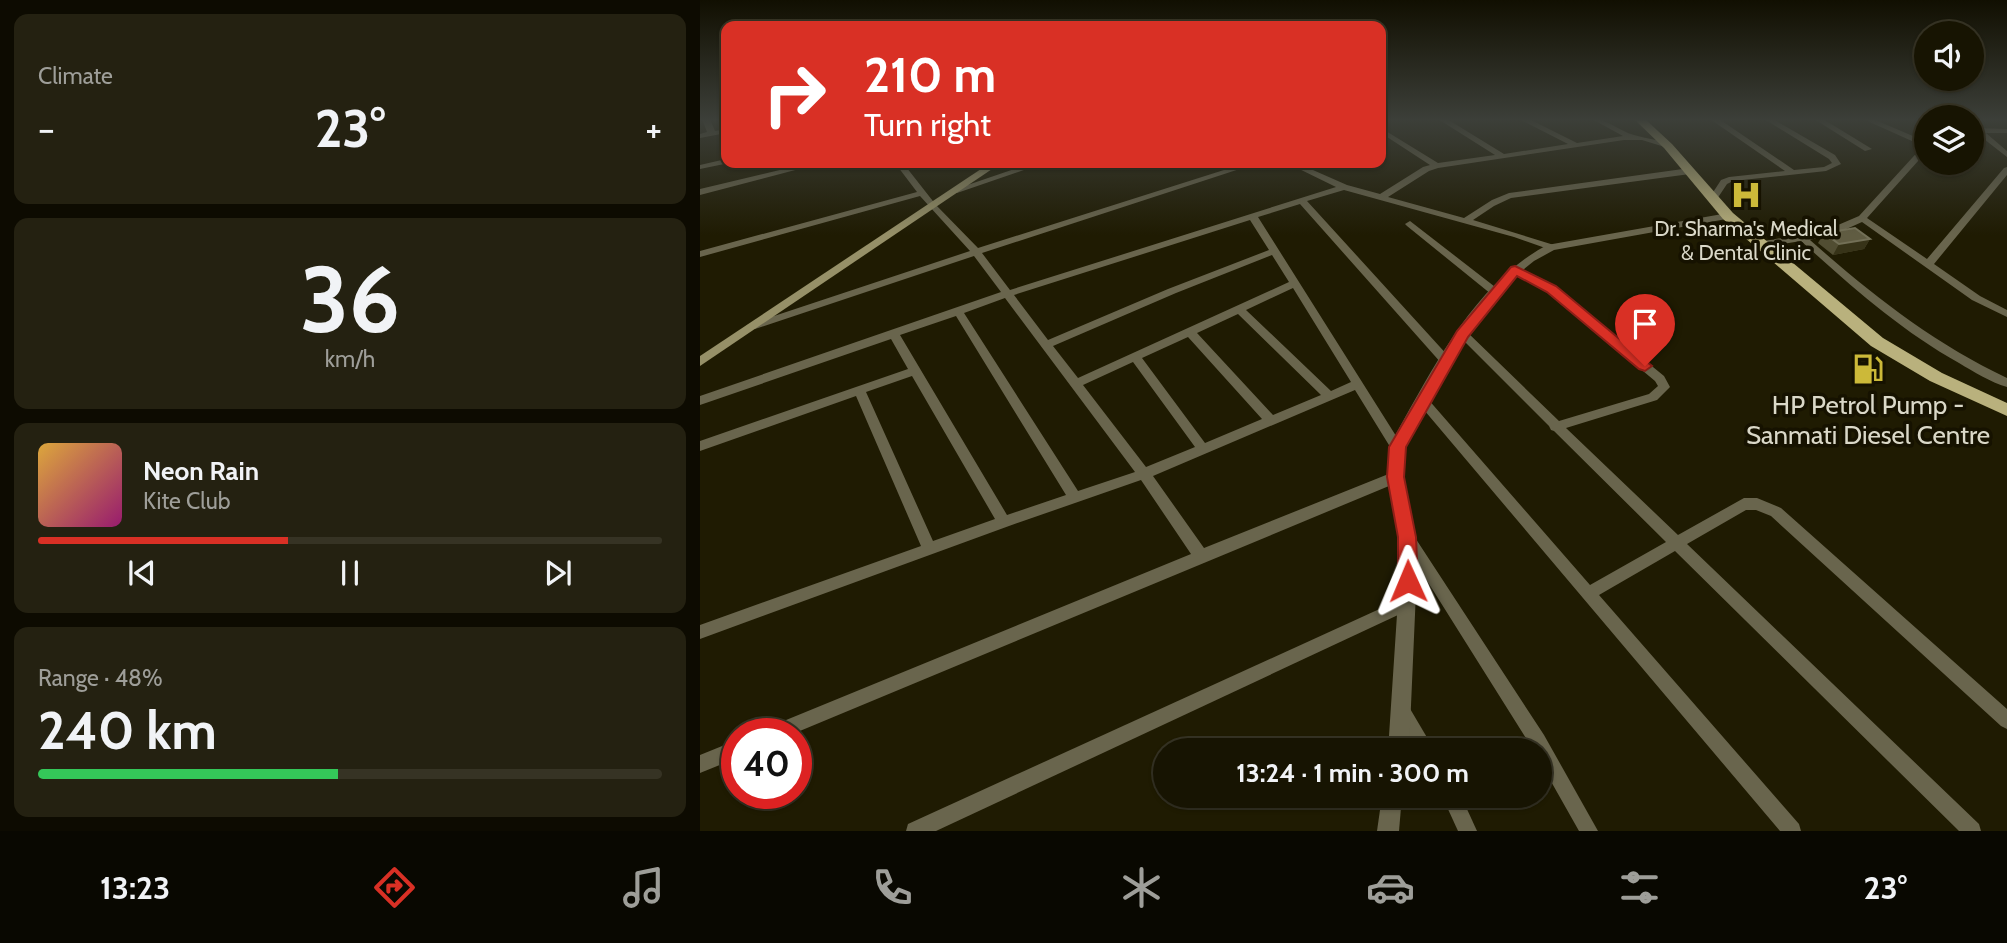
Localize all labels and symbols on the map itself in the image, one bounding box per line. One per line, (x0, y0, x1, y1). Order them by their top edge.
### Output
hospital icon: Dr. Sharma's Medical & Dental Clinic (1729, 178, 1763, 212)
place label: Dr. Sharma's Medical & Dental Clinic (1654, 216, 1838, 265)
pin (1615, 294, 1675, 366)
fuel station icon: HP Petrol Pump - Sanmati Diesel Centre (1851, 352, 1885, 386)
place label: HP Petrol Pump - Sanmati Diesel Centre (1746, 389, 1990, 451)
position arrow (1371, 544, 1445, 618)
speed limit sign: 40 (721, 718, 812, 809)

